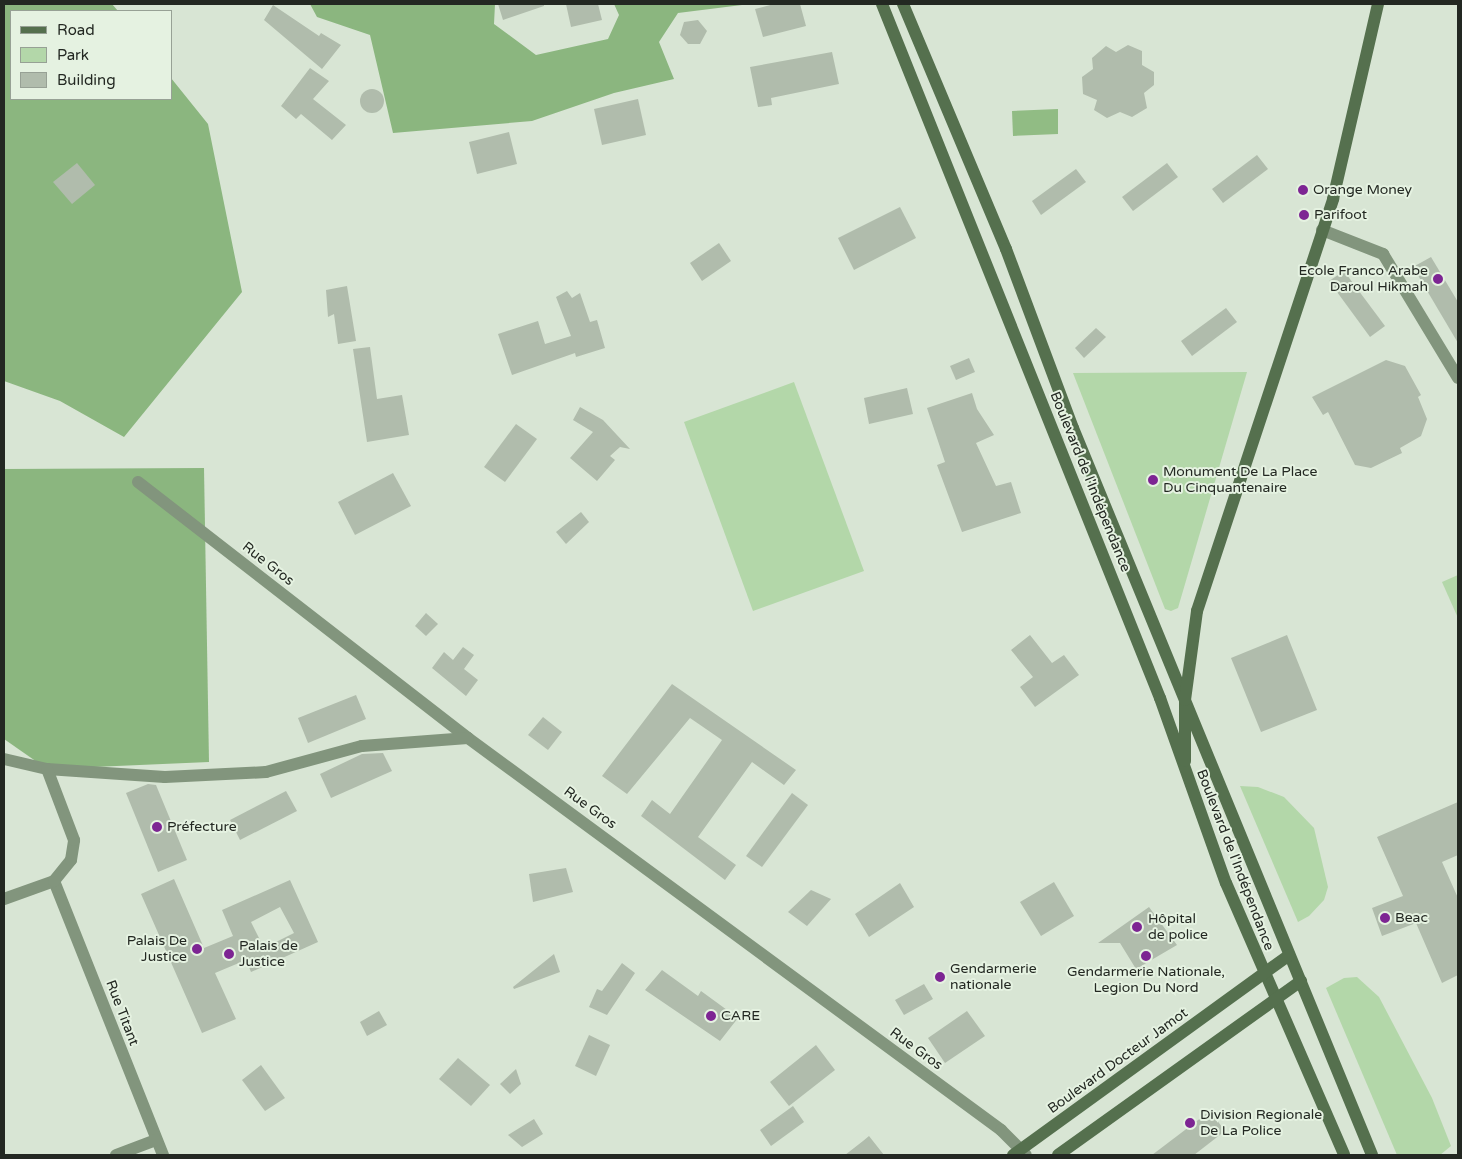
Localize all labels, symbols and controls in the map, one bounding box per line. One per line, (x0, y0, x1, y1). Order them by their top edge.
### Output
legend (10, 10, 172, 100)
text: Road (57, 21, 95, 39)
text: Park (57, 46, 89, 64)
text: Building (57, 71, 116, 89)
place label: Orange Money (1313, 182, 1412, 198)
marker: Orange Money (1297, 184, 1309, 196)
place label: Parifoot (1314, 207, 1367, 223)
marker: Parifoot (1298, 209, 1310, 221)
place label: Ecole Franco Arabe Daroul Hikmah (1299, 263, 1428, 296)
marker: Ecole Franco Arabe Daroul Hikmah (1432, 273, 1444, 285)
street label: Boulevard de l'Indépendance (1046, 389, 1134, 575)
place label: Monument De La Place Du Cinquantenaire (1163, 464, 1317, 497)
marker: Monument De La Place Du Cinquantenaire (1147, 474, 1159, 486)
street label: Rue Gros (239, 539, 297, 589)
street label: Boulevard de l'Indépendance (1193, 767, 1277, 953)
street label: Rue Gros (560, 783, 620, 833)
place label: Préfecture (167, 819, 237, 835)
marker: Préfecture (151, 821, 163, 833)
place label: Beac (1395, 910, 1428, 926)
place label: Hôpital de police (1148, 911, 1208, 944)
marker: Beac (1379, 912, 1391, 924)
marker: Hôpital de police (1130, 920, 1144, 934)
place label: Palais De Justice (127, 933, 187, 966)
place label: Palais de Justice (239, 938, 298, 970)
marker: Palais De Justice (191, 943, 203, 955)
marker: Palais de Justice (223, 948, 235, 960)
marker: Gendarmerie Nationale, Legion Du Nord (1140, 950, 1152, 962)
place label: Gendarmerie nationale (950, 961, 1037, 994)
place label: Gendarmerie Nationale, Legion Du Nord (1067, 964, 1225, 996)
marker: Gendarmerie nationale (934, 971, 946, 983)
street label: Rue Titant (102, 978, 142, 1048)
street label: Boulevard Docteur Jamot (1045, 1005, 1191, 1117)
place label: CARE (721, 1008, 760, 1024)
marker: CARE (705, 1010, 717, 1022)
street label: Rue Gros (886, 1024, 946, 1074)
place label: Division Regionale De La Police (1200, 1107, 1322, 1140)
marker: Division Regionale De La Police (1184, 1117, 1196, 1129)

